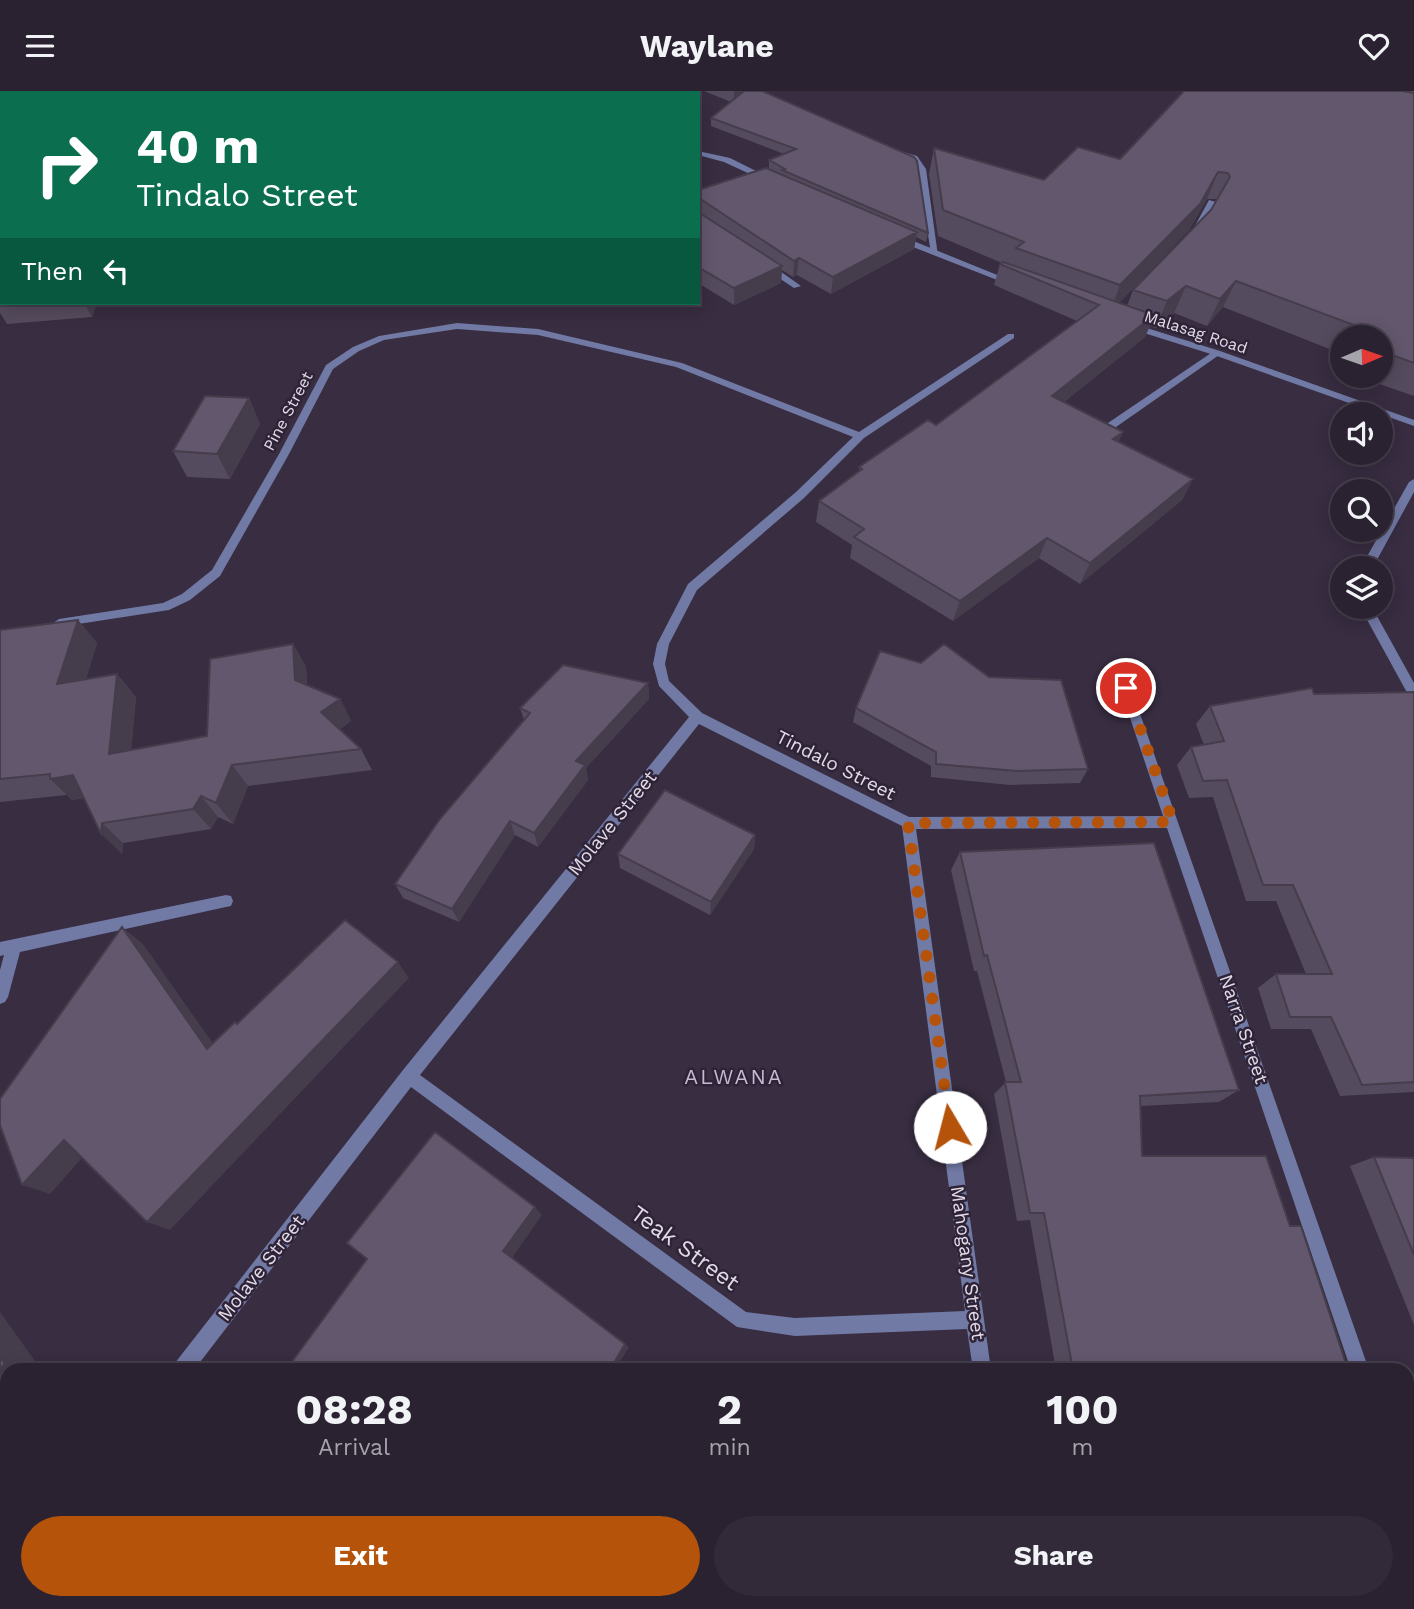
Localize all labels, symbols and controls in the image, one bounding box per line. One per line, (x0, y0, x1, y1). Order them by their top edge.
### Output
icon: menu (21, 27, 59, 65)
text: Waylane (640, 27, 774, 65)
icon: heart (1355, 27, 1393, 65)
text: 40 m (136, 117, 259, 175)
icon: right (21, 119, 112, 210)
text: Tindalo Street (136, 176, 358, 214)
icon: left (97, 252, 135, 290)
text: Then (21, 256, 83, 286)
street label: Malasag Road (1142, 306, 1250, 358)
north arrow (1330, 325, 1393, 389)
map controls (1330, 325, 1393, 619)
street label: Pine Street (259, 368, 317, 454)
button: sound (1330, 402, 1393, 465)
button: search (1330, 479, 1393, 542)
button: layers (1330, 556, 1393, 619)
pin (1096, 658, 1156, 718)
icon: arrive (1107, 669, 1145, 707)
street label: Tindalo Street (772, 725, 900, 805)
street label: Molave Street (563, 766, 661, 880)
street label: Narra Street (1215, 971, 1273, 1087)
district label: ALWANA (684, 1064, 784, 1089)
position arrow (913, 1090, 987, 1164)
street label: Mahogany Street (946, 1184, 990, 1342)
street label: Teak Street (626, 1200, 745, 1297)
street label: Molave Street (212, 1210, 310, 1326)
text: 08:28 (296, 1385, 413, 1434)
text: 2 (717, 1385, 742, 1434)
text: 100 (1046, 1385, 1118, 1434)
text: Arrival (318, 1434, 390, 1461)
text: min (708, 1434, 751, 1461)
text: m (1071, 1434, 1093, 1461)
button: Exit (21, 1516, 700, 1596)
button: Share (714, 1516, 1393, 1596)

